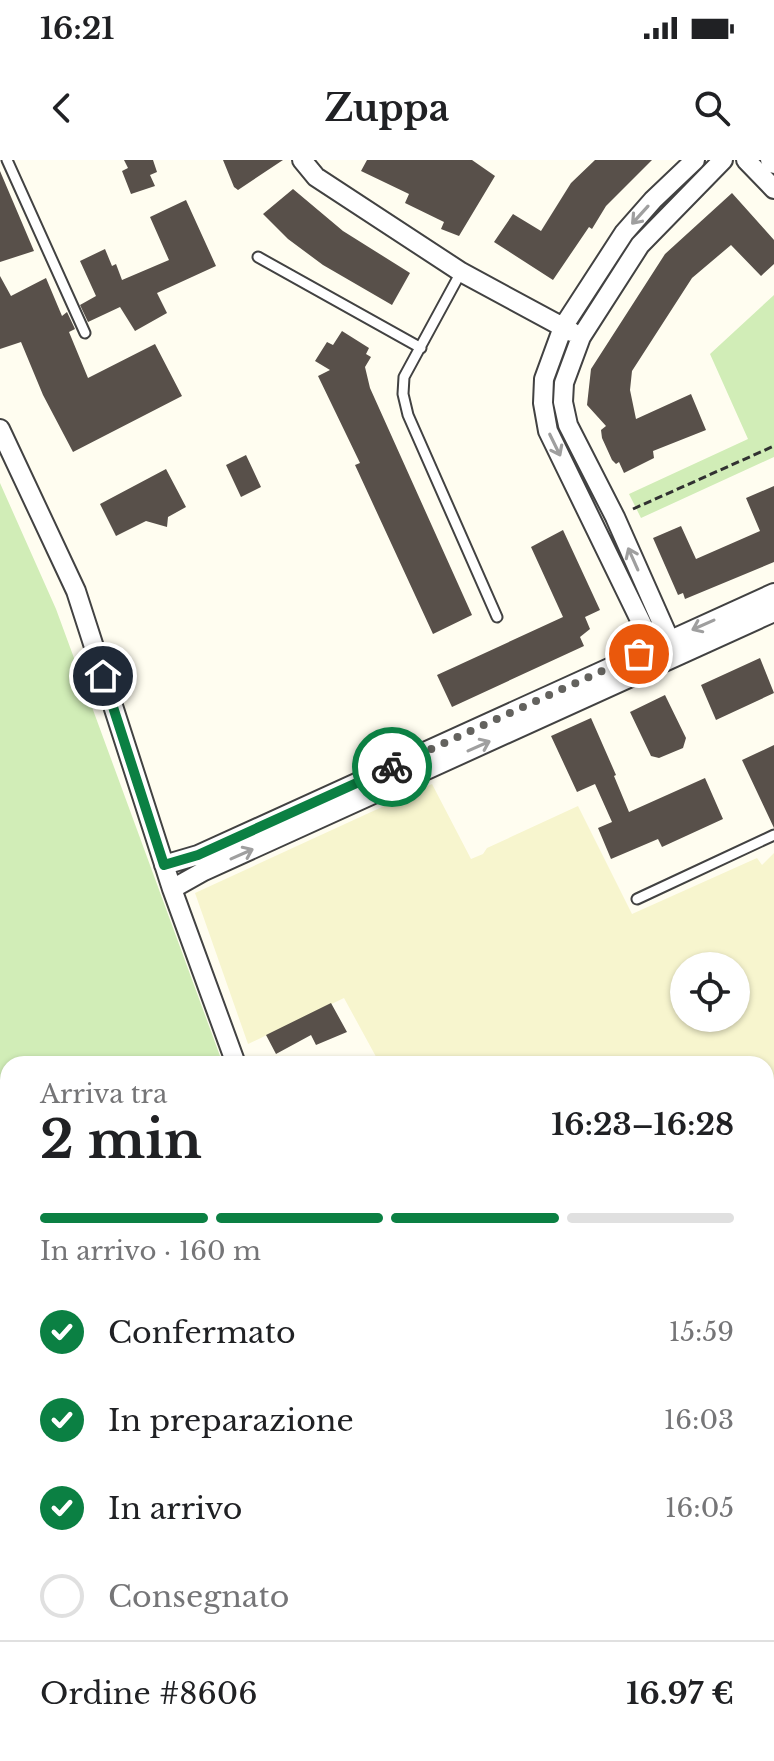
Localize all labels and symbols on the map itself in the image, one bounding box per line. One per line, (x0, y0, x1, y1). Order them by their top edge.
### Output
one-way arrow (631, 204, 649, 224)
one-way arrow (548, 433, 563, 457)
one-way arrow (625, 547, 640, 572)
one-way arrow (691, 618, 715, 633)
pin (605, 620, 673, 688)
pin (69, 642, 137, 710)
courier (352, 727, 432, 807)
one-way arrow (466, 738, 490, 753)
one-way arrow (230, 846, 254, 861)

